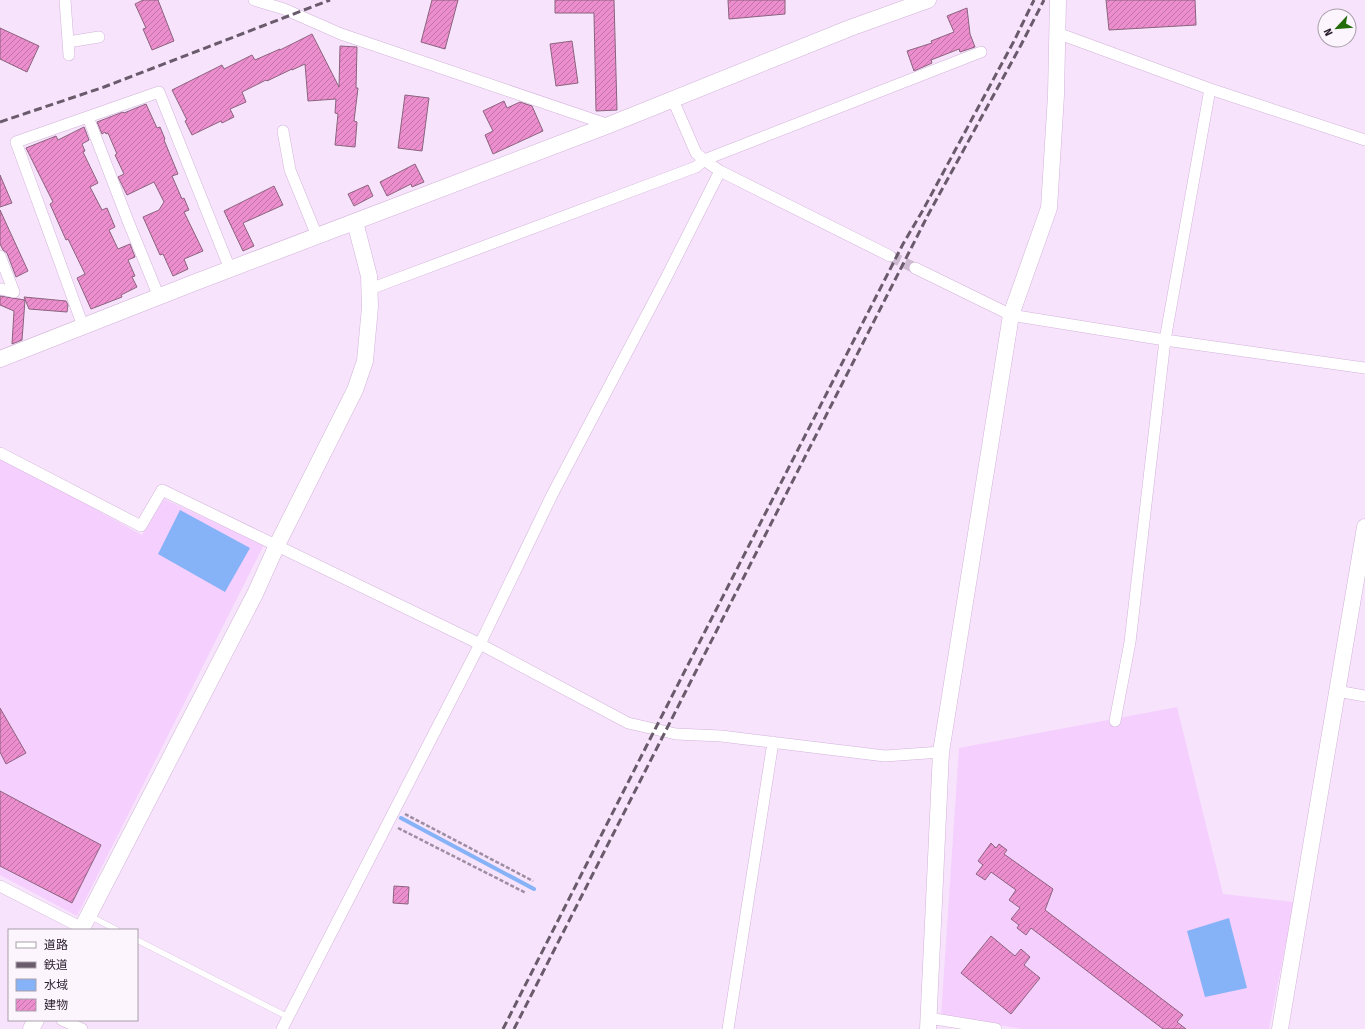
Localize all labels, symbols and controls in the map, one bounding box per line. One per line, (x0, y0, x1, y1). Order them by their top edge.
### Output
north arrow (1317, 8, 1357, 48)
text: N (1321, 26, 1336, 38)
legend (8, 929, 138, 1021)
text: 道路 (44, 938, 68, 952)
text: 鉄道 (44, 958, 68, 972)
text: 水域 (44, 978, 68, 992)
text: 建物 (44, 998, 68, 1012)

